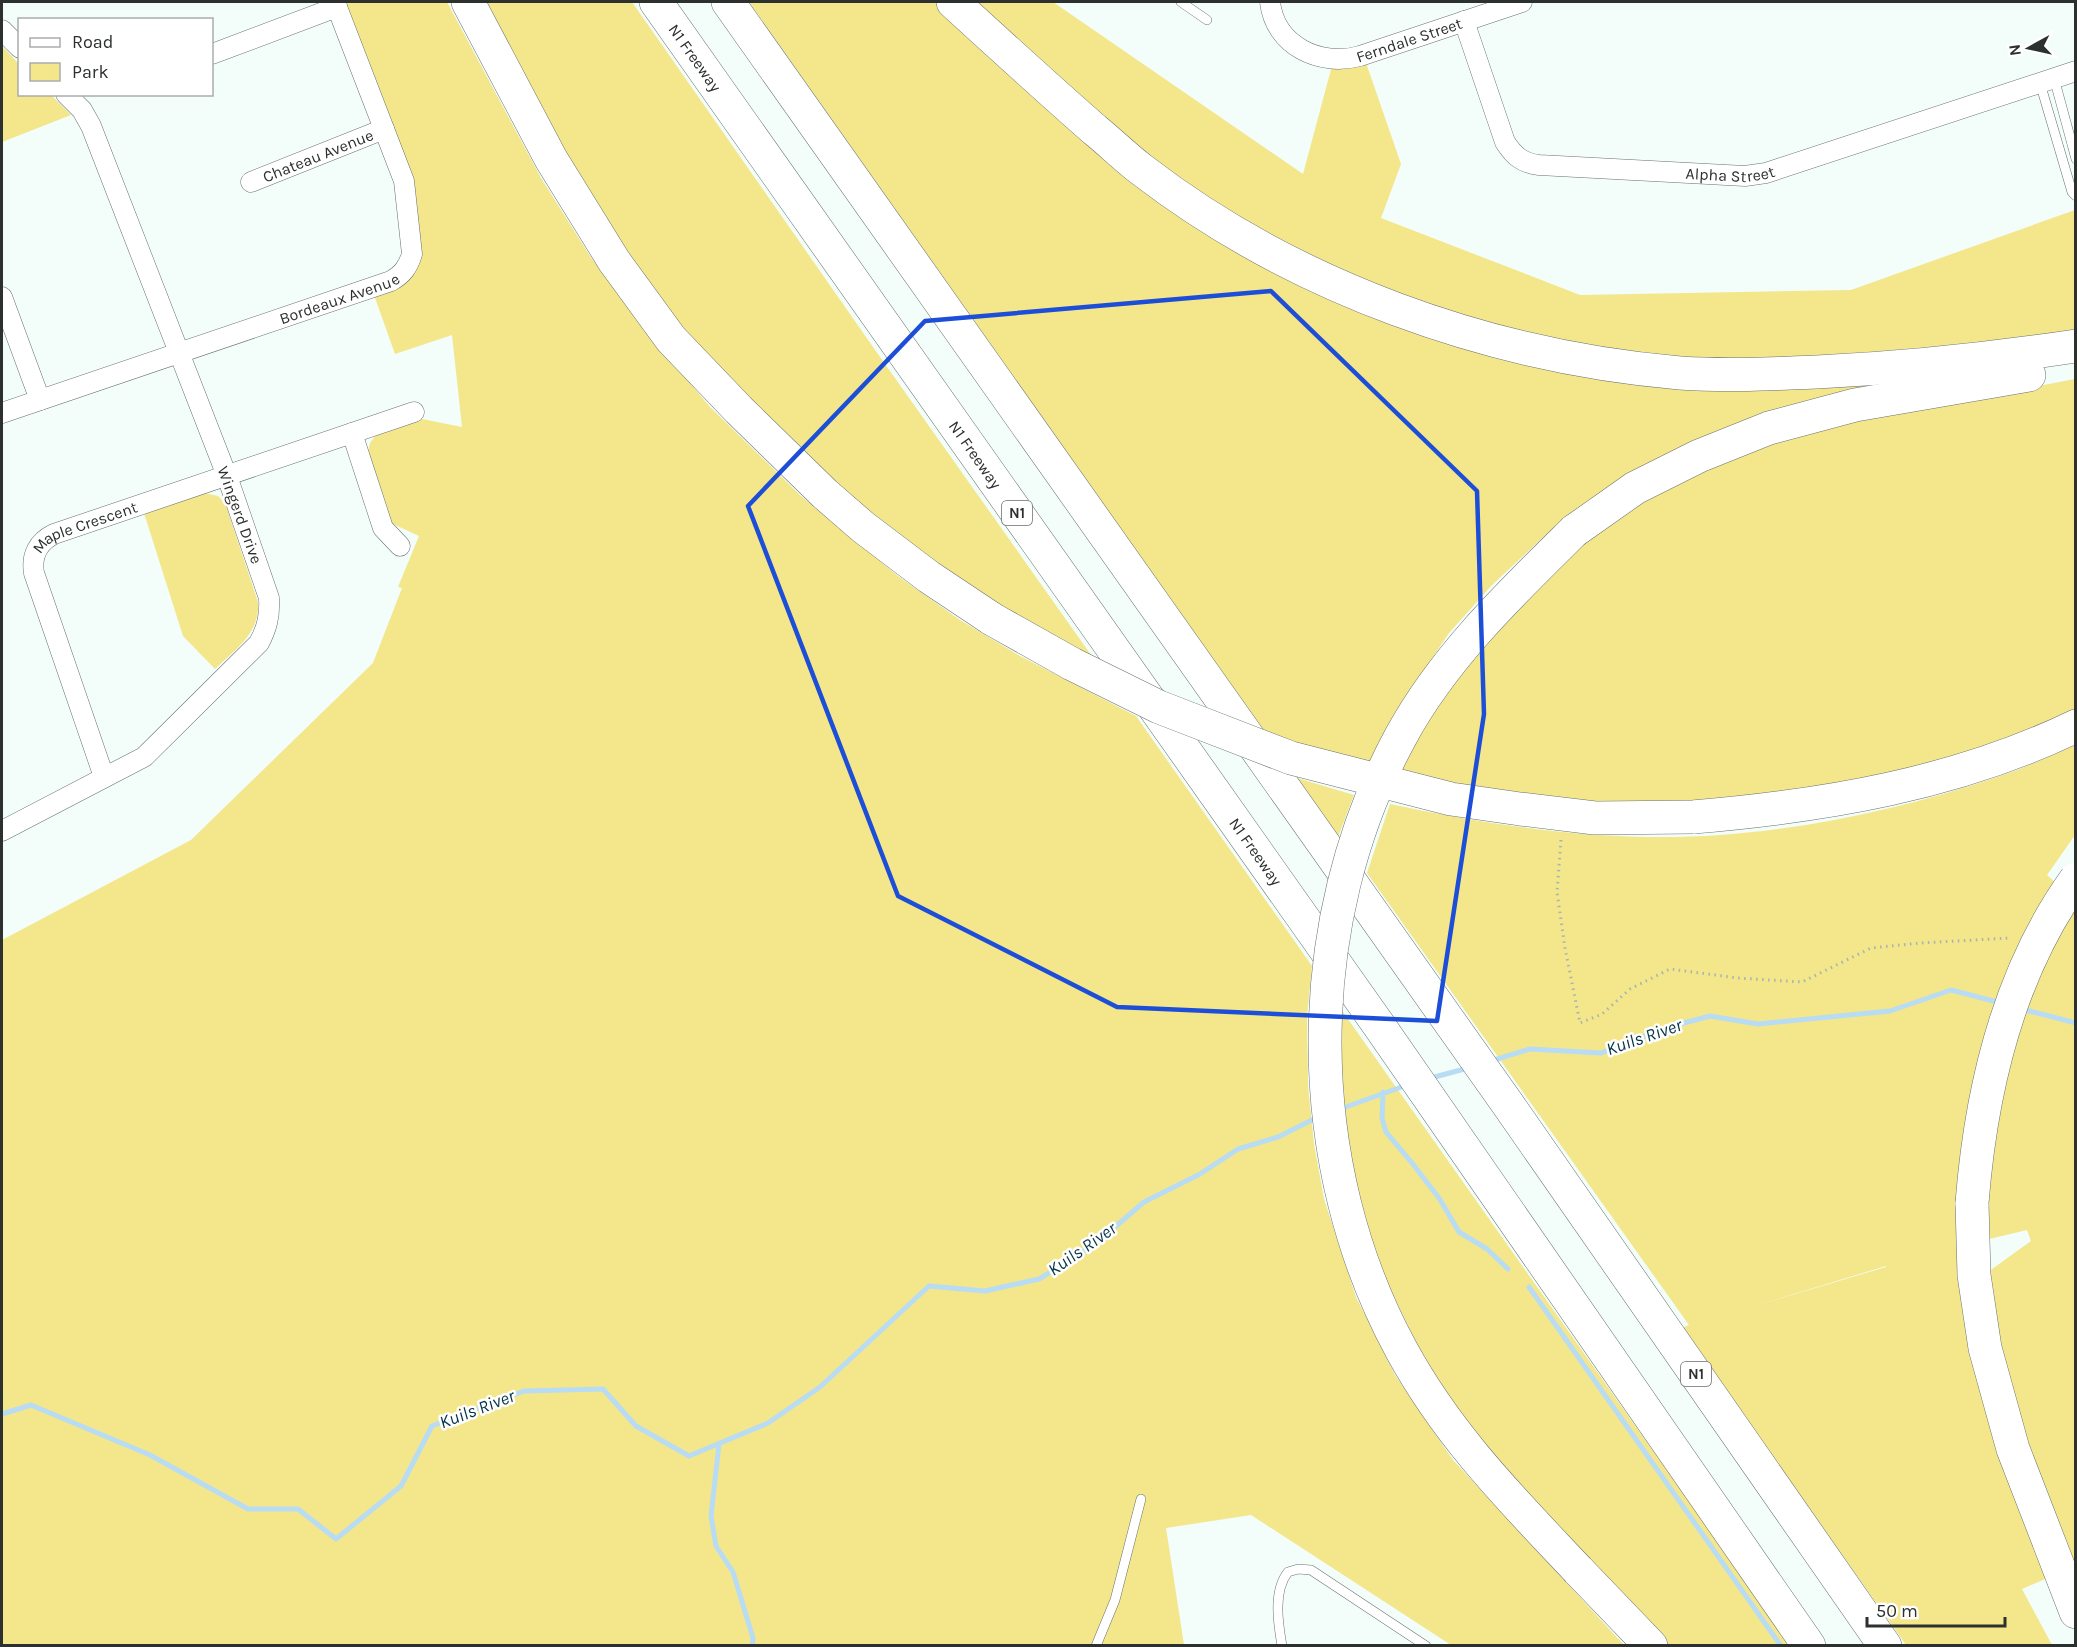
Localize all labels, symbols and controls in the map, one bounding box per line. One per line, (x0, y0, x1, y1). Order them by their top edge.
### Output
street label: Ferndale Street (1354, 13, 1464, 66)
legend (18, 18, 213, 96)
north arrow (1999, 18, 2059, 78)
street label: N1 Freeway (665, 20, 726, 96)
text: Road (72, 31, 113, 53)
text: N (2004, 43, 2025, 57)
text: Park (72, 61, 109, 83)
street label: Chateau Avenue (260, 125, 376, 186)
street label: Alpha Street (1685, 161, 1777, 186)
street label: Bordeaux Avenue (277, 269, 403, 328)
street label: N1 Freeway (945, 417, 1006, 492)
street label: Wingerd Drive (214, 464, 266, 566)
street label: Maple Crescent (28, 497, 140, 557)
road number: N1 (1002, 501, 1032, 525)
street label: N1 Freeway (1226, 814, 1287, 889)
water label: Kuils River (1603, 1013, 1686, 1060)
water label: Kuils River (1043, 1217, 1121, 1281)
road number: N1 (1681, 1362, 1711, 1386)
water label: Kuils River (436, 1384, 519, 1433)
scale bar (1867, 1590, 2005, 1628)
text: 50 m (1876, 1600, 1918, 1622)

